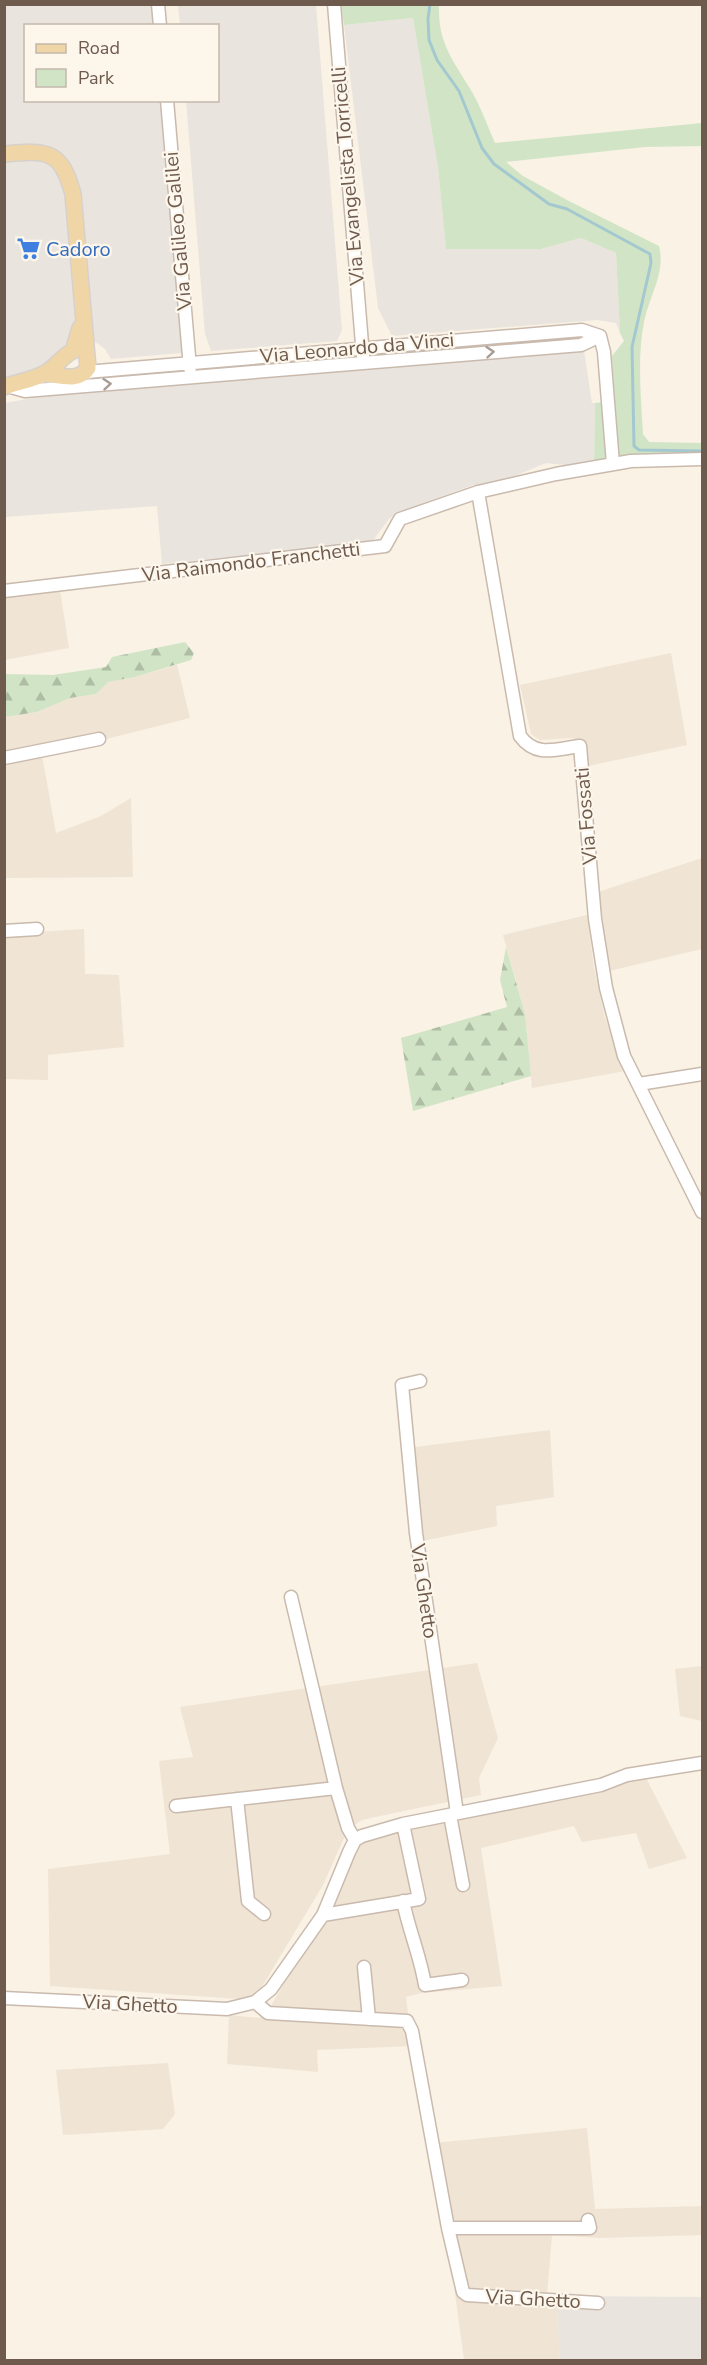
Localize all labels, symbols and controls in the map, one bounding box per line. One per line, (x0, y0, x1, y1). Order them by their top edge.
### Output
legend (24, 24, 219, 102)
text: Road (78, 36, 120, 60)
street label: Via Evangelista Torricelli (325, 65, 371, 288)
text: Park (78, 66, 115, 90)
street label: Via Galileo Galilei (158, 150, 198, 313)
supermarket icon: Cadoro (15, 236, 41, 262)
place label: Cadoro (46, 236, 111, 263)
street label: Via Leonardo da Vinci (258, 326, 455, 370)
one-way arrow (485, 346, 494, 359)
one-way arrow (102, 378, 111, 391)
street label: Via Raimondo Franchetti (139, 535, 362, 589)
street label: Via Fossati (568, 766, 604, 867)
street label: Via Ghetto (404, 1541, 444, 1640)
street label: Via Ghetto (81, 1988, 178, 2020)
street label: Via Ghetto (484, 2283, 581, 2315)

